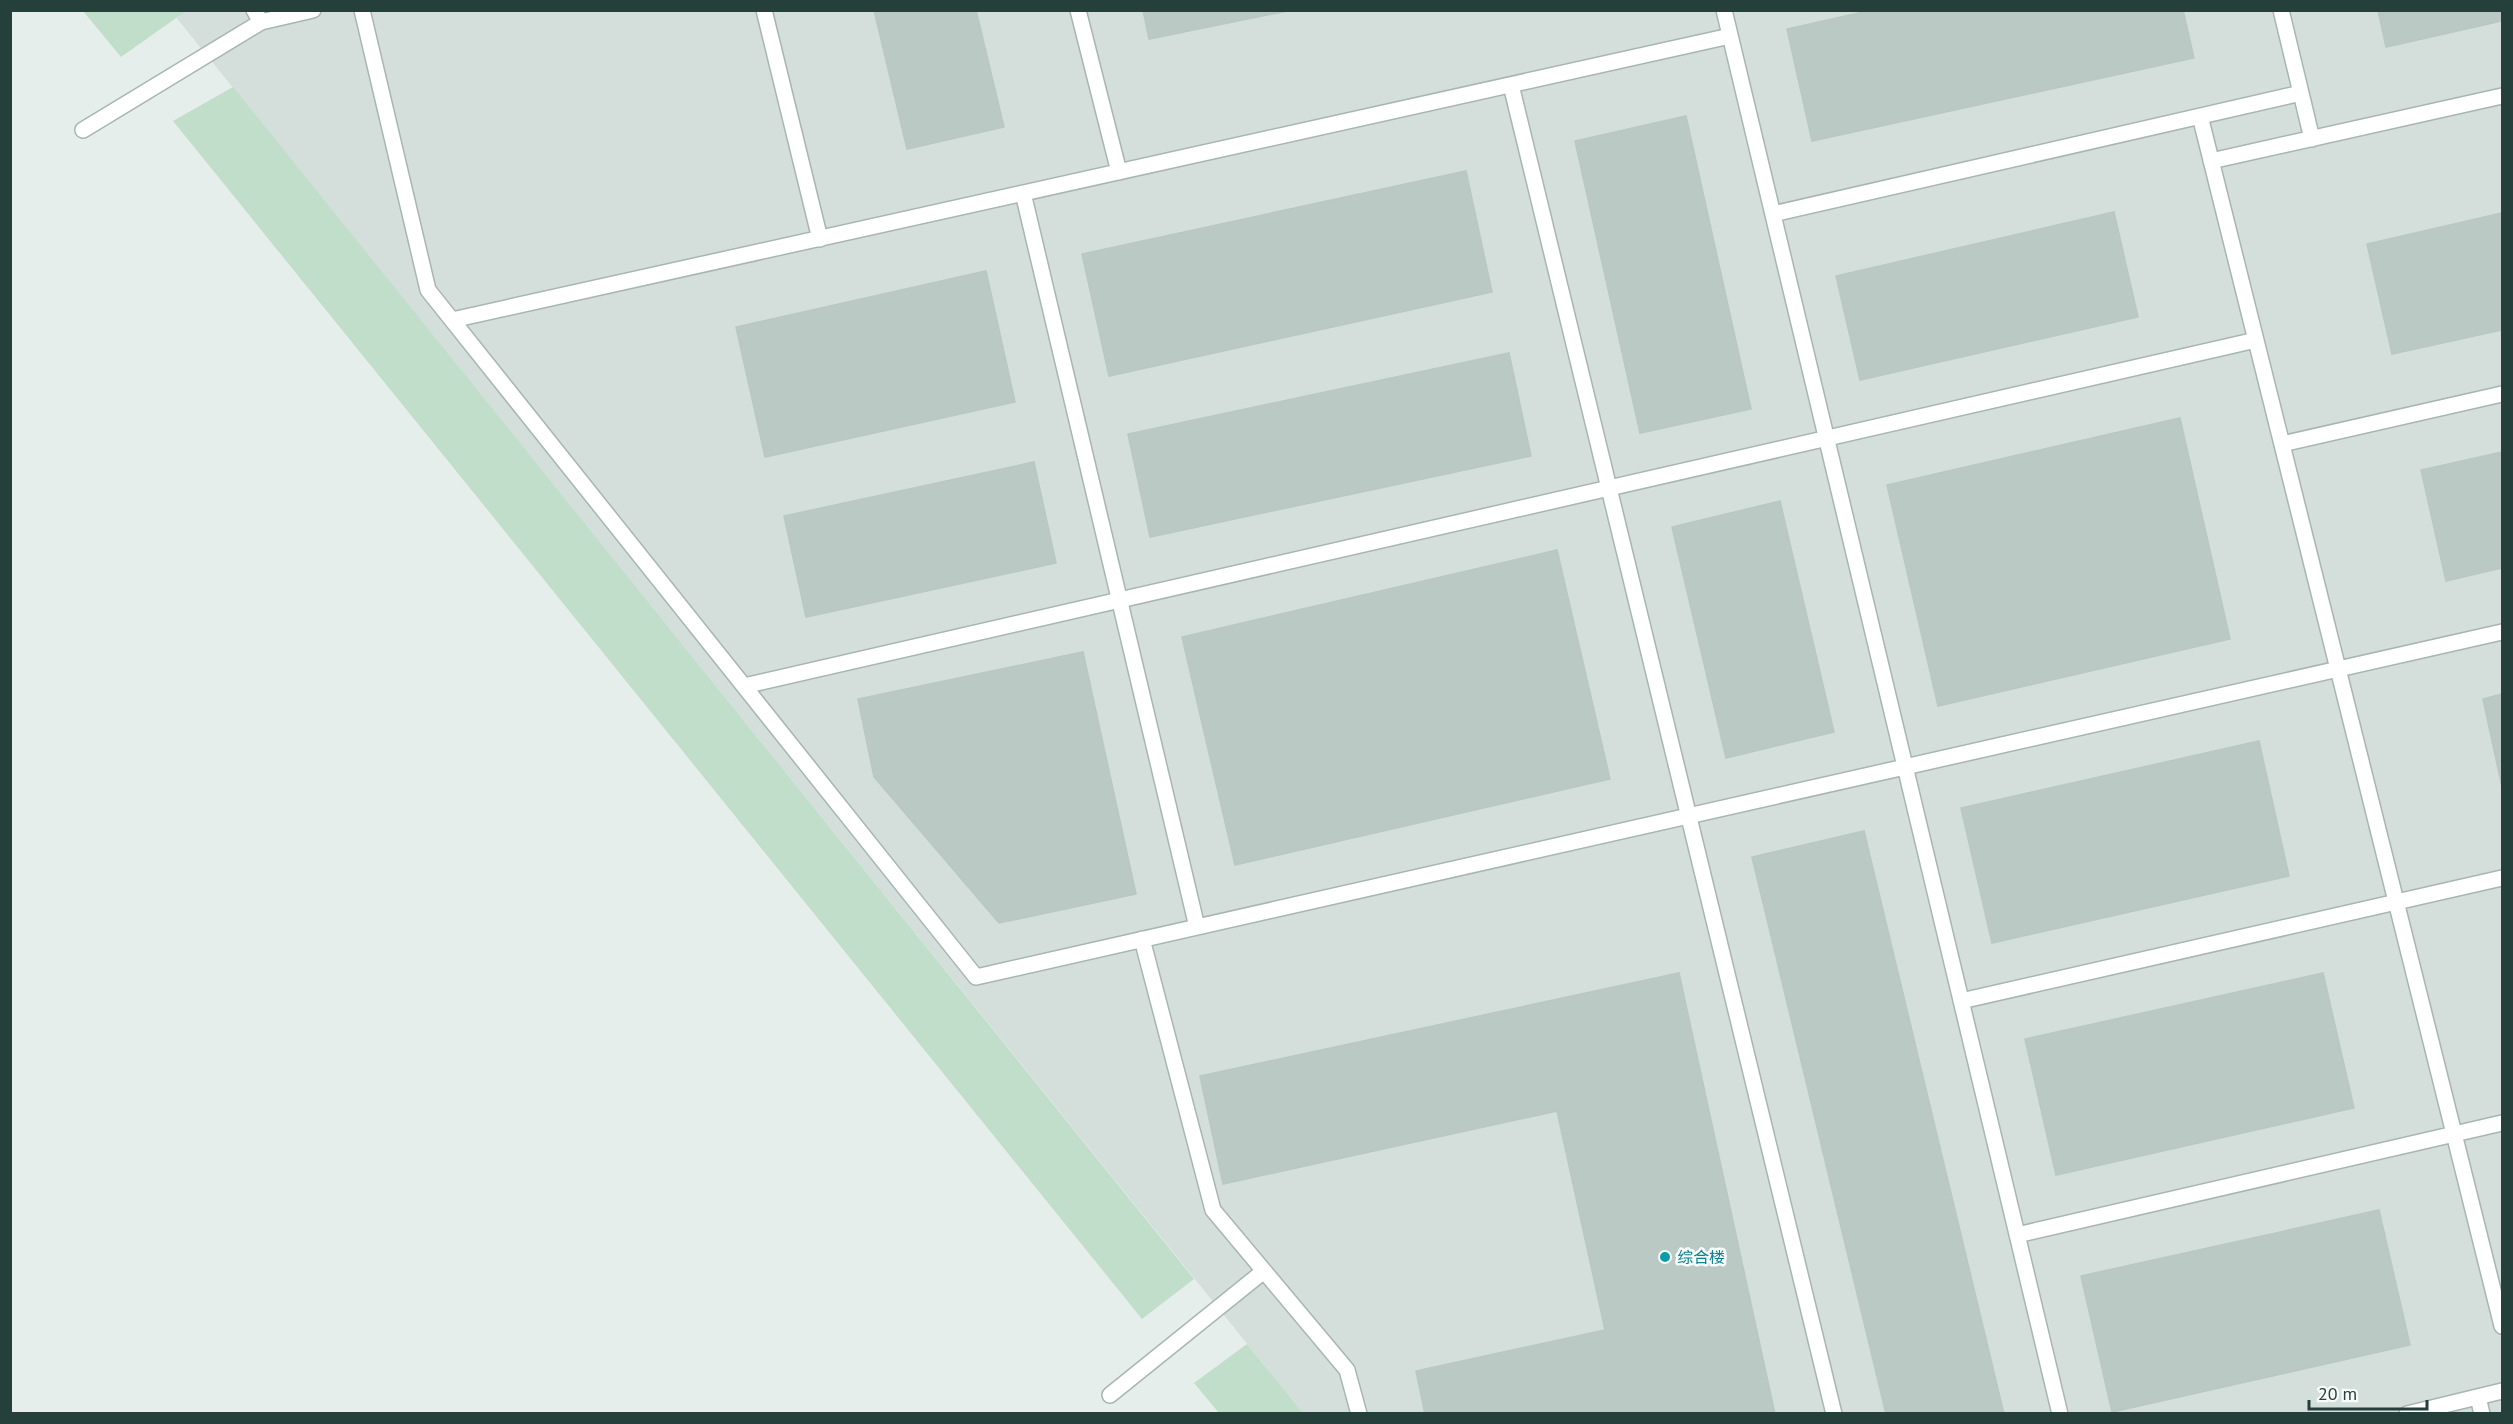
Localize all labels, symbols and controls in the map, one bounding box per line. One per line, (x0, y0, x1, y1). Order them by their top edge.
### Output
place label: 综合楼 (1677, 1247, 1725, 1267)
marker: 综合楼 (1658, 1250, 1672, 1264)
scale bar (2309, 1373, 2428, 1411)
text: 20 m (2318, 1382, 2357, 1405)

